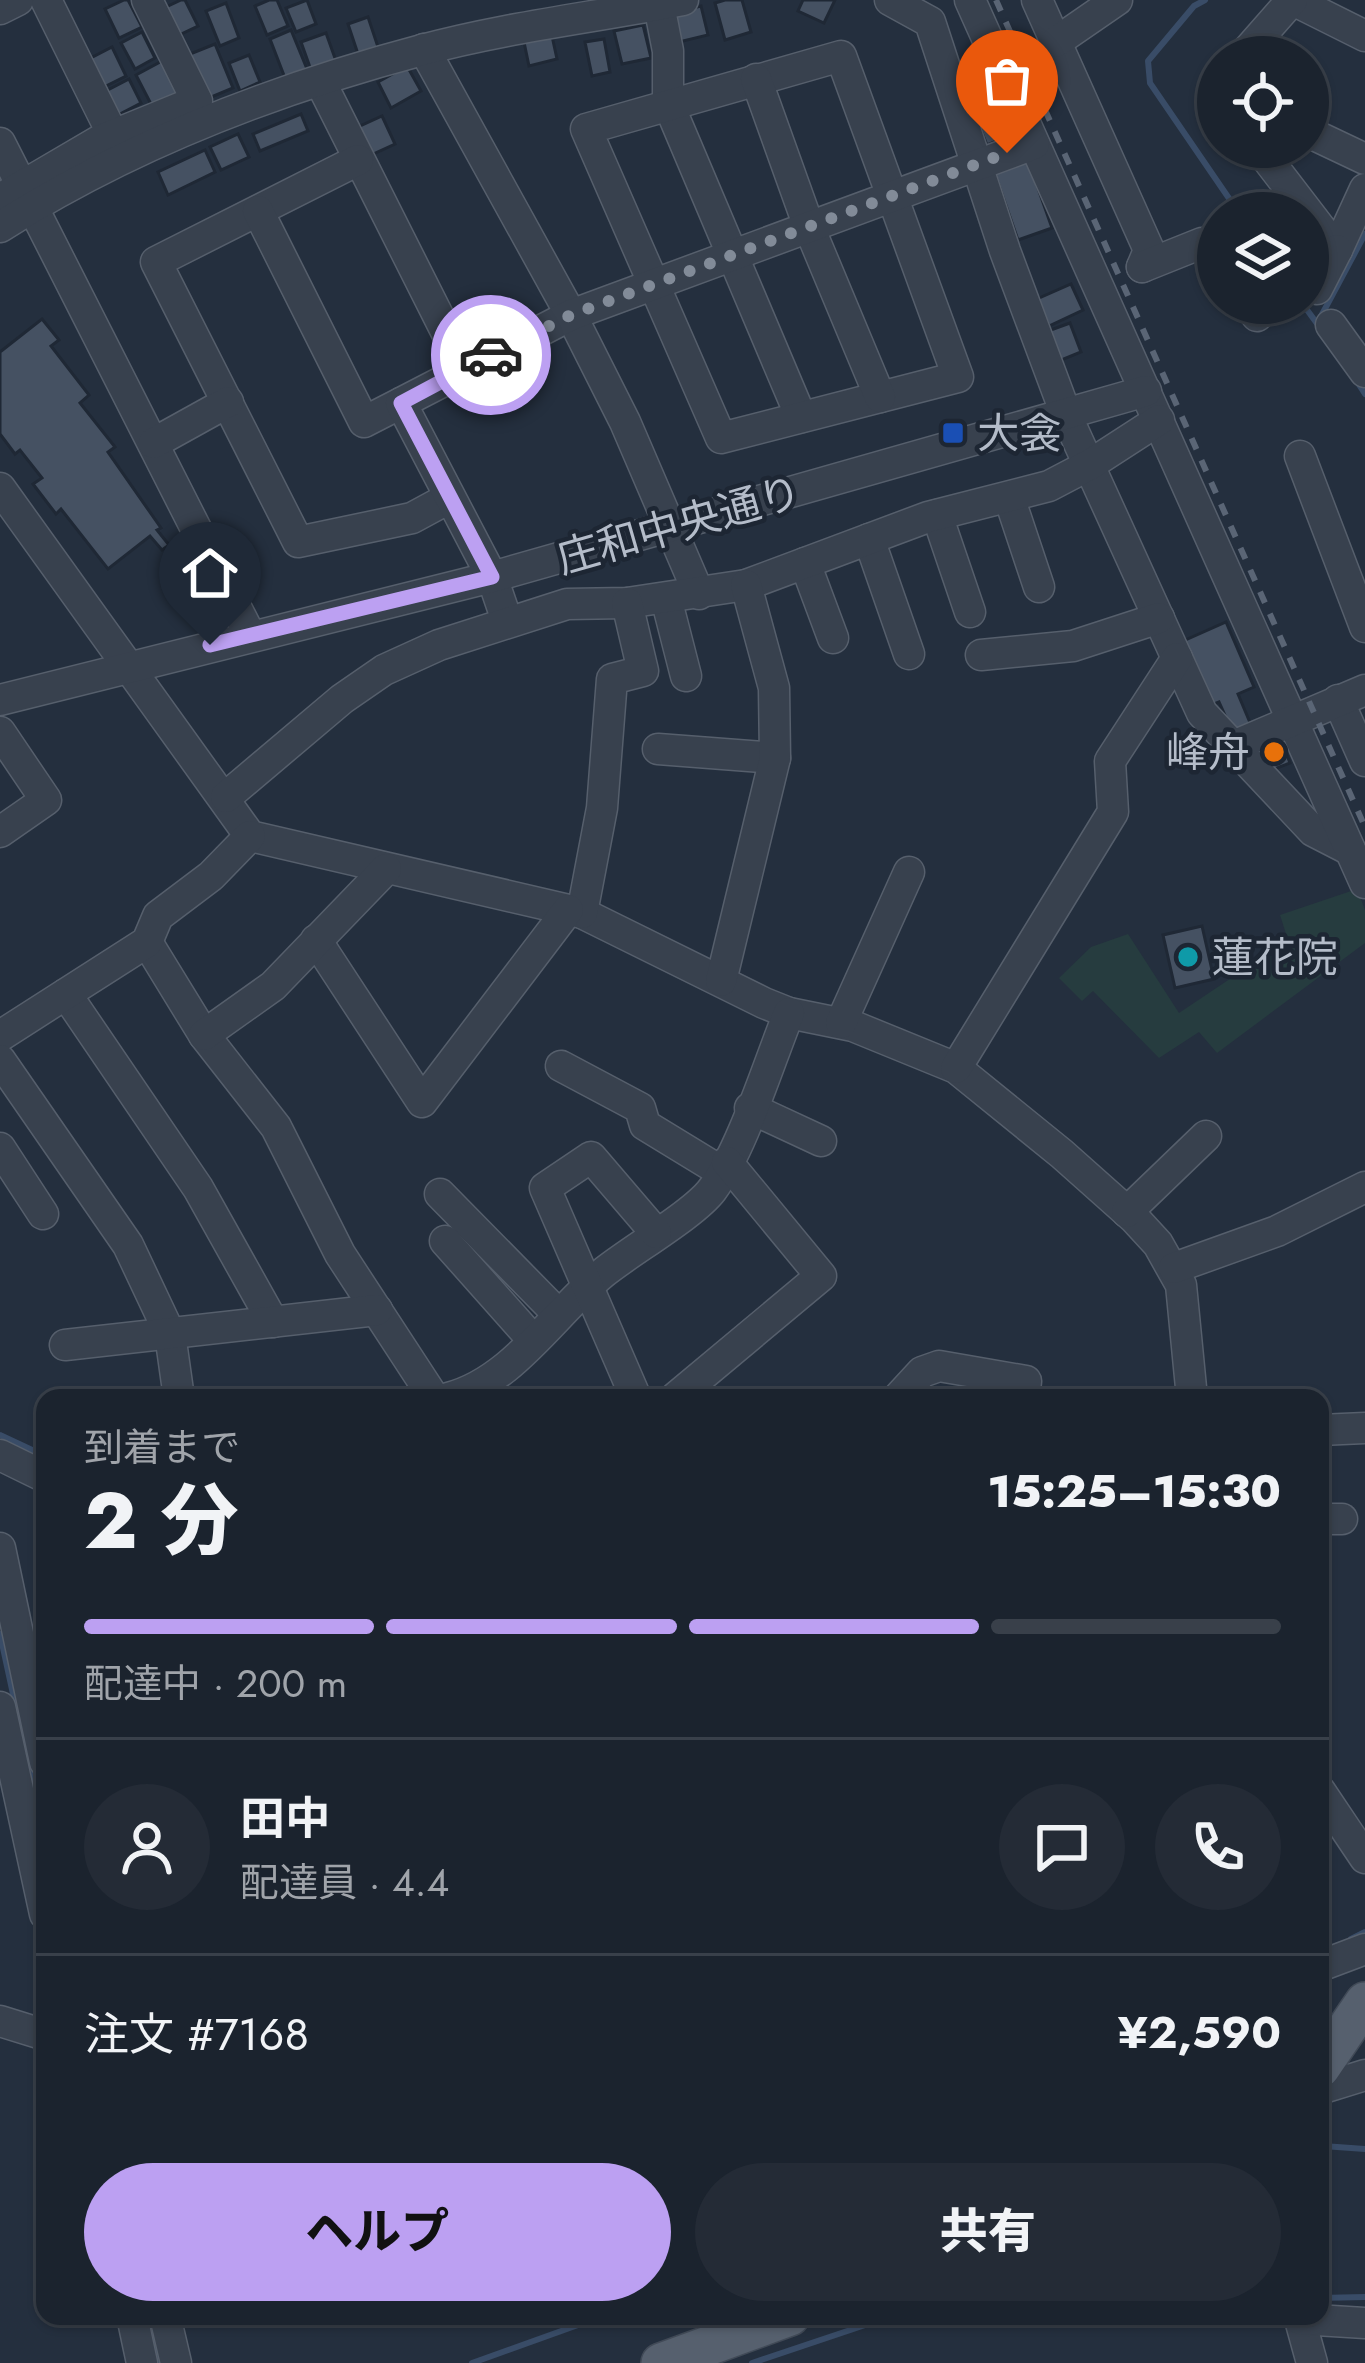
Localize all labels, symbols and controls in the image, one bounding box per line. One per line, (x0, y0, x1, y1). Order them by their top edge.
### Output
pin (956, 30, 1058, 153)
map controls (1197, 36, 1329, 324)
button: locate (1197, 36, 1329, 168)
icon: bag (974, 48, 1040, 114)
button: layers (1197, 192, 1329, 324)
courier (431, 295, 551, 415)
icon: car (458, 322, 524, 388)
place label: 大衾 (977, 403, 1061, 464)
marker: 大衾 (940, 420, 966, 446)
street label: 庄和中央通り (549, 461, 809, 589)
pin (159, 522, 261, 645)
icon: home (177, 540, 243, 606)
place label: 峰舟 (1166, 722, 1250, 783)
marker: 峰舟 (1261, 739, 1287, 765)
place label: 蓮花院 (1212, 927, 1338, 988)
marker: 蓮花院 (1175, 944, 1201, 970)
text: 到着まで (84, 1419, 240, 1476)
text: 15:25–15:30 (988, 1459, 1281, 1524)
text: 2 分 (84, 1465, 239, 1577)
text: 配達中 · 200 m (84, 1655, 347, 1712)
button: person (84, 1784, 210, 1910)
button: chat (999, 1784, 1125, 1910)
button: phone (1155, 1784, 1281, 1910)
text: 田中 (240, 1786, 330, 1851)
text: 配達員 · 4.4 (240, 1854, 449, 1911)
text: ¥2,590 (1118, 2000, 1281, 2065)
text: 注文 #7168 (84, 2002, 309, 2067)
button: ヘルプ (84, 2163, 671, 2301)
button: 共有 (695, 2163, 1281, 2301)

